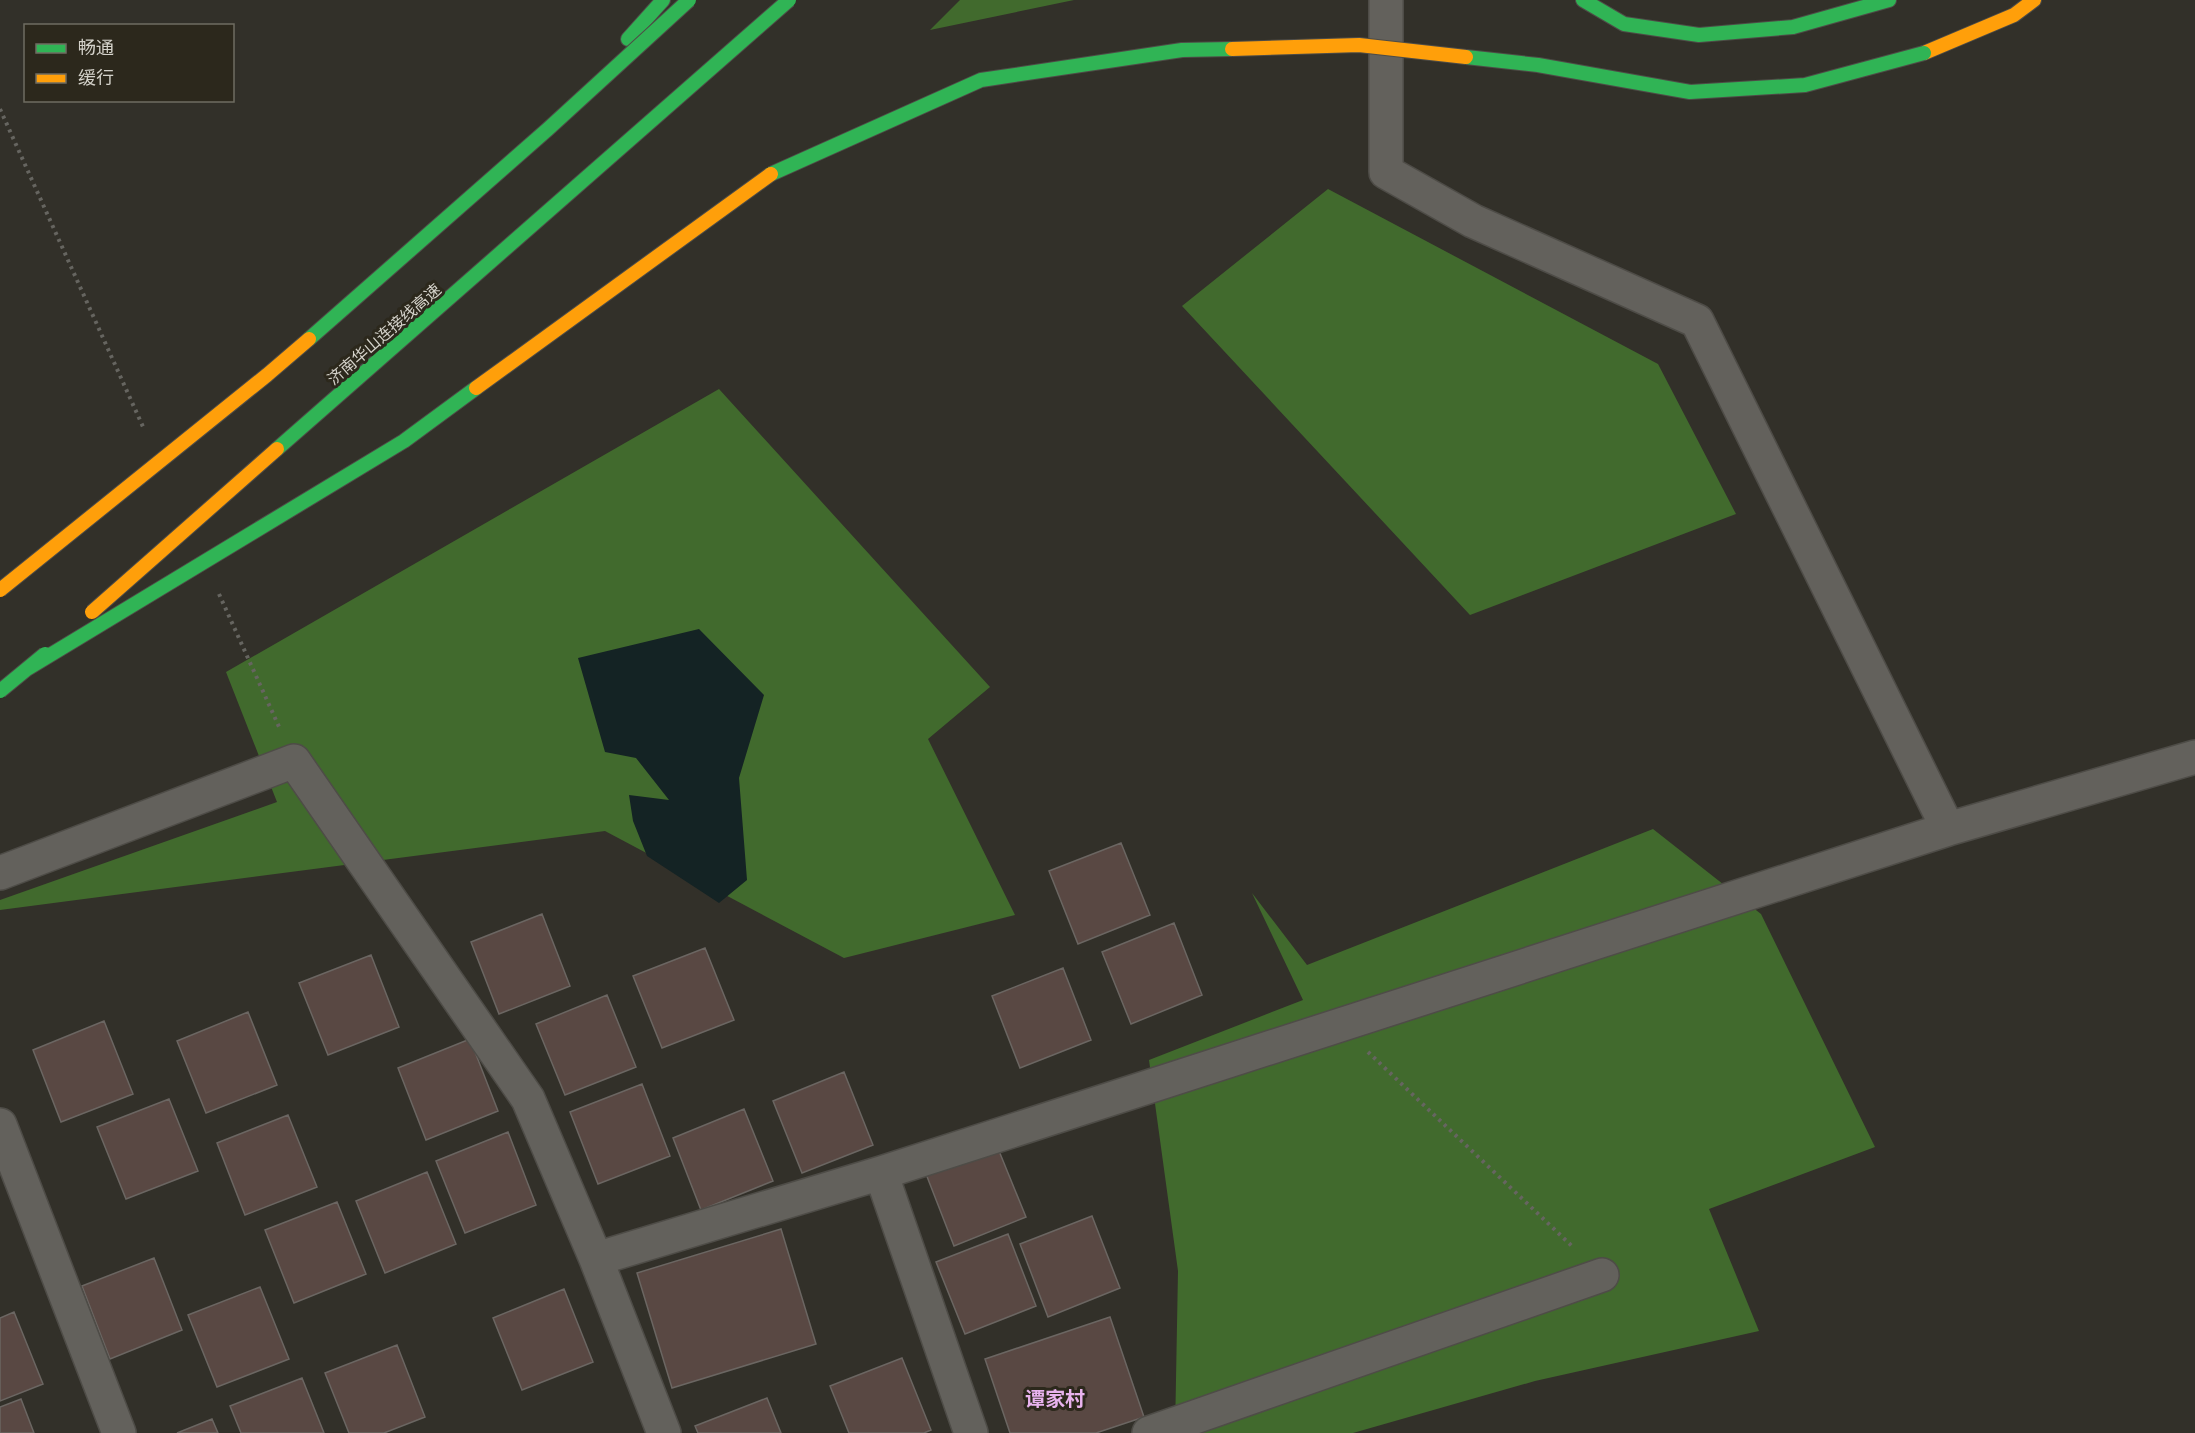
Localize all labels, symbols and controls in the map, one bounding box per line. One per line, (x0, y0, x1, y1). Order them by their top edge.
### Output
legend (24, 24, 234, 102)
text: 畅通 (78, 36, 114, 59)
text: 缓行 (78, 66, 114, 89)
street label: 济南华山连接线高速 (323, 279, 445, 389)
district label: 谭家村 (1025, 1386, 1085, 1411)

